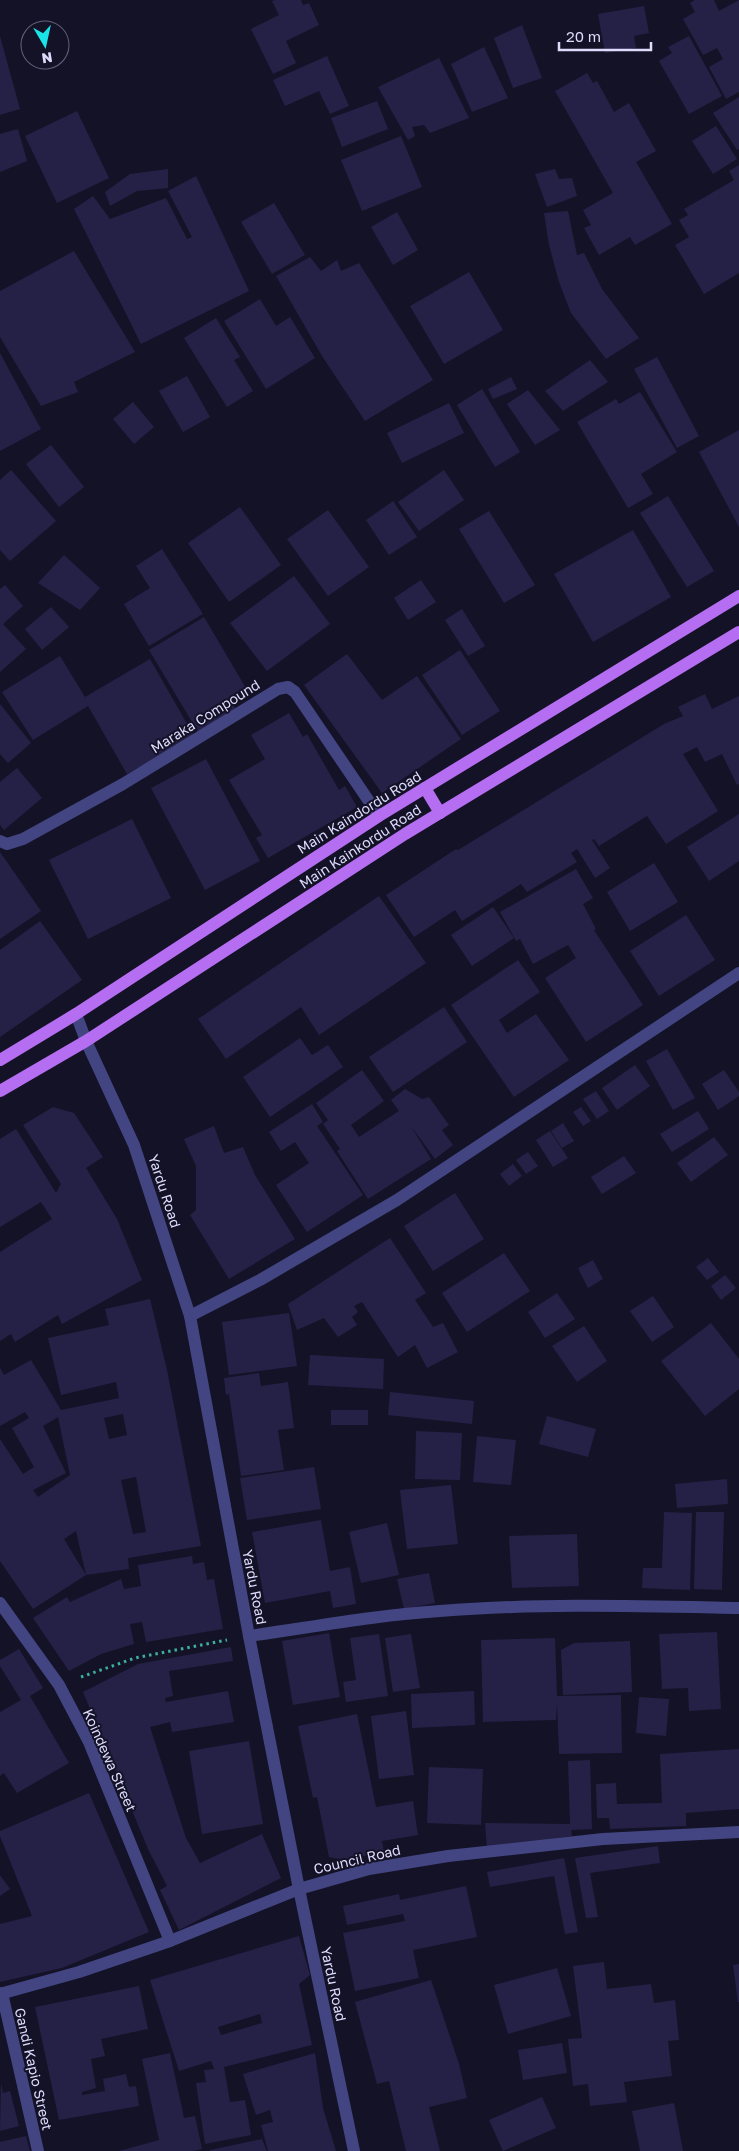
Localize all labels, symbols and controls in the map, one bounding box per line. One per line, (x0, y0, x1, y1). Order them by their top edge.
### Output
north arrow (20, 20, 70, 70)
scale bar (559, 20, 652, 52)
text: 20 m (566, 27, 601, 45)
text: N (41, 49, 54, 68)
street label: Maraka Compound (147, 676, 263, 756)
street label: Main Kaindordu Road (294, 767, 424, 857)
street label: Main Kainkordu Road (296, 800, 424, 892)
street label: Yardu Road (145, 1152, 185, 1230)
street label: Yardu Road (239, 1548, 271, 1626)
street label: Koindewa Street (80, 1706, 140, 1814)
street label: Council Road (312, 1841, 402, 1877)
street label: Yardu Road (318, 1945, 350, 2023)
street label: Gandi Kapio Street (12, 2006, 56, 2132)

